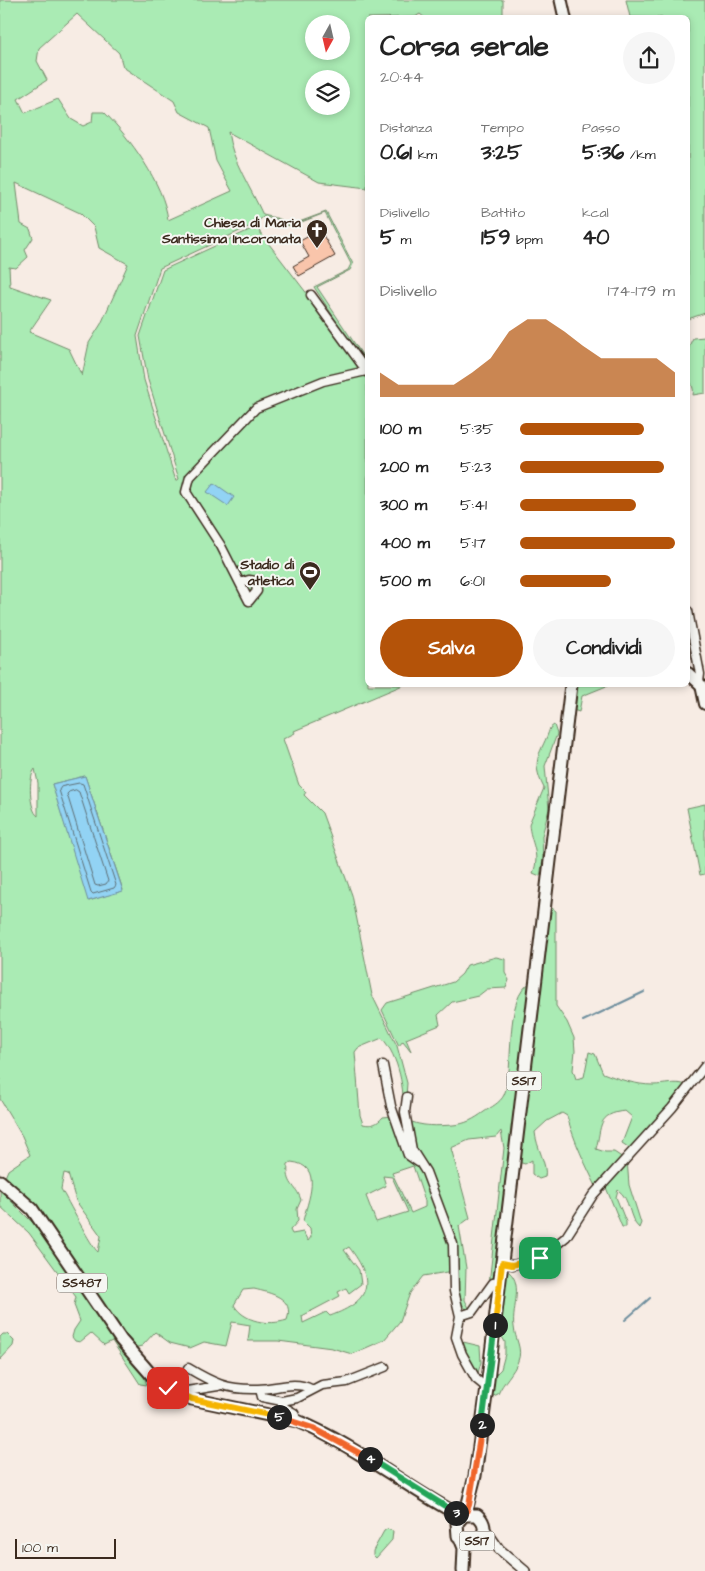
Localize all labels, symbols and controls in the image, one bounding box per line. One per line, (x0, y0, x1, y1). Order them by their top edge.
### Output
north arrow (305, 15, 350, 60)
map controls (305, 15, 350, 115)
text: Corsa serale (380, 27, 549, 66)
button: share (623, 32, 675, 84)
text: 20:44 (380, 66, 424, 88)
button: layers (305, 70, 350, 115)
text: Distanza (380, 118, 432, 138)
text: Tempo (481, 118, 524, 138)
text: Passo (582, 118, 620, 138)
text: 0.61 (380, 138, 412, 167)
text: 3:25 (481, 138, 522, 167)
text: 5:36 (582, 138, 624, 167)
text: km (412, 145, 437, 165)
text: /km (624, 145, 656, 165)
text: Dislivello (380, 203, 430, 223)
text: Battito (481, 203, 525, 223)
text: kcal (582, 203, 609, 223)
place label: Chiesa di Maria Santissima Incoronata (161, 213, 302, 249)
church icon: Chiesa di Maria Santissima Incoronata (305, 218, 329, 249)
text: 5 (380, 223, 395, 252)
text: 159 (481, 223, 511, 252)
text: 40 (582, 223, 610, 252)
text: m (395, 230, 411, 250)
text: bpm (511, 230, 543, 250)
text: Dislivello (380, 280, 437, 302)
text: 174–179 m (607, 280, 675, 302)
text: 100 m (380, 418, 421, 440)
text: 5:35 (460, 418, 493, 440)
text: 200 m (380, 456, 428, 478)
text: 5:23 (460, 456, 491, 478)
text: 300 m (380, 494, 427, 516)
text: 5:41 (460, 494, 487, 516)
text: 400 m (380, 532, 430, 554)
text: 5:17 (460, 532, 486, 554)
place label: Stadio di atletica (239, 555, 295, 591)
sports icon: Stadio di atletica (298, 560, 322, 591)
text: 500 m (380, 570, 430, 592)
text: 6:01 (460, 570, 485, 592)
button: Salva (380, 619, 523, 677)
button: Condividi (533, 619, 675, 677)
road number: SS17 (506, 1072, 542, 1090)
pin (519, 1237, 561, 1279)
icon: arrive (526, 1244, 554, 1272)
road number: SS487 (57, 1274, 107, 1292)
pin: 1 (482, 1312, 508, 1338)
text: 1 (495, 1315, 496, 1335)
pin (147, 1367, 189, 1409)
icon: check (154, 1374, 182, 1402)
pin: 5 (266, 1404, 292, 1430)
text: 5 (275, 1407, 284, 1427)
pin: 2 (470, 1412, 494, 1438)
text: 2 (478, 1415, 487, 1435)
pin: 4 (358, 1446, 382, 1472)
text: 4 (366, 1449, 375, 1469)
pin: 3 (444, 1500, 468, 1526)
text: 3 (453, 1503, 460, 1523)
road number: SS17 (460, 1532, 494, 1550)
scale bar (15, 1536, 116, 1559)
text: 100 m (22, 1538, 58, 1558)

